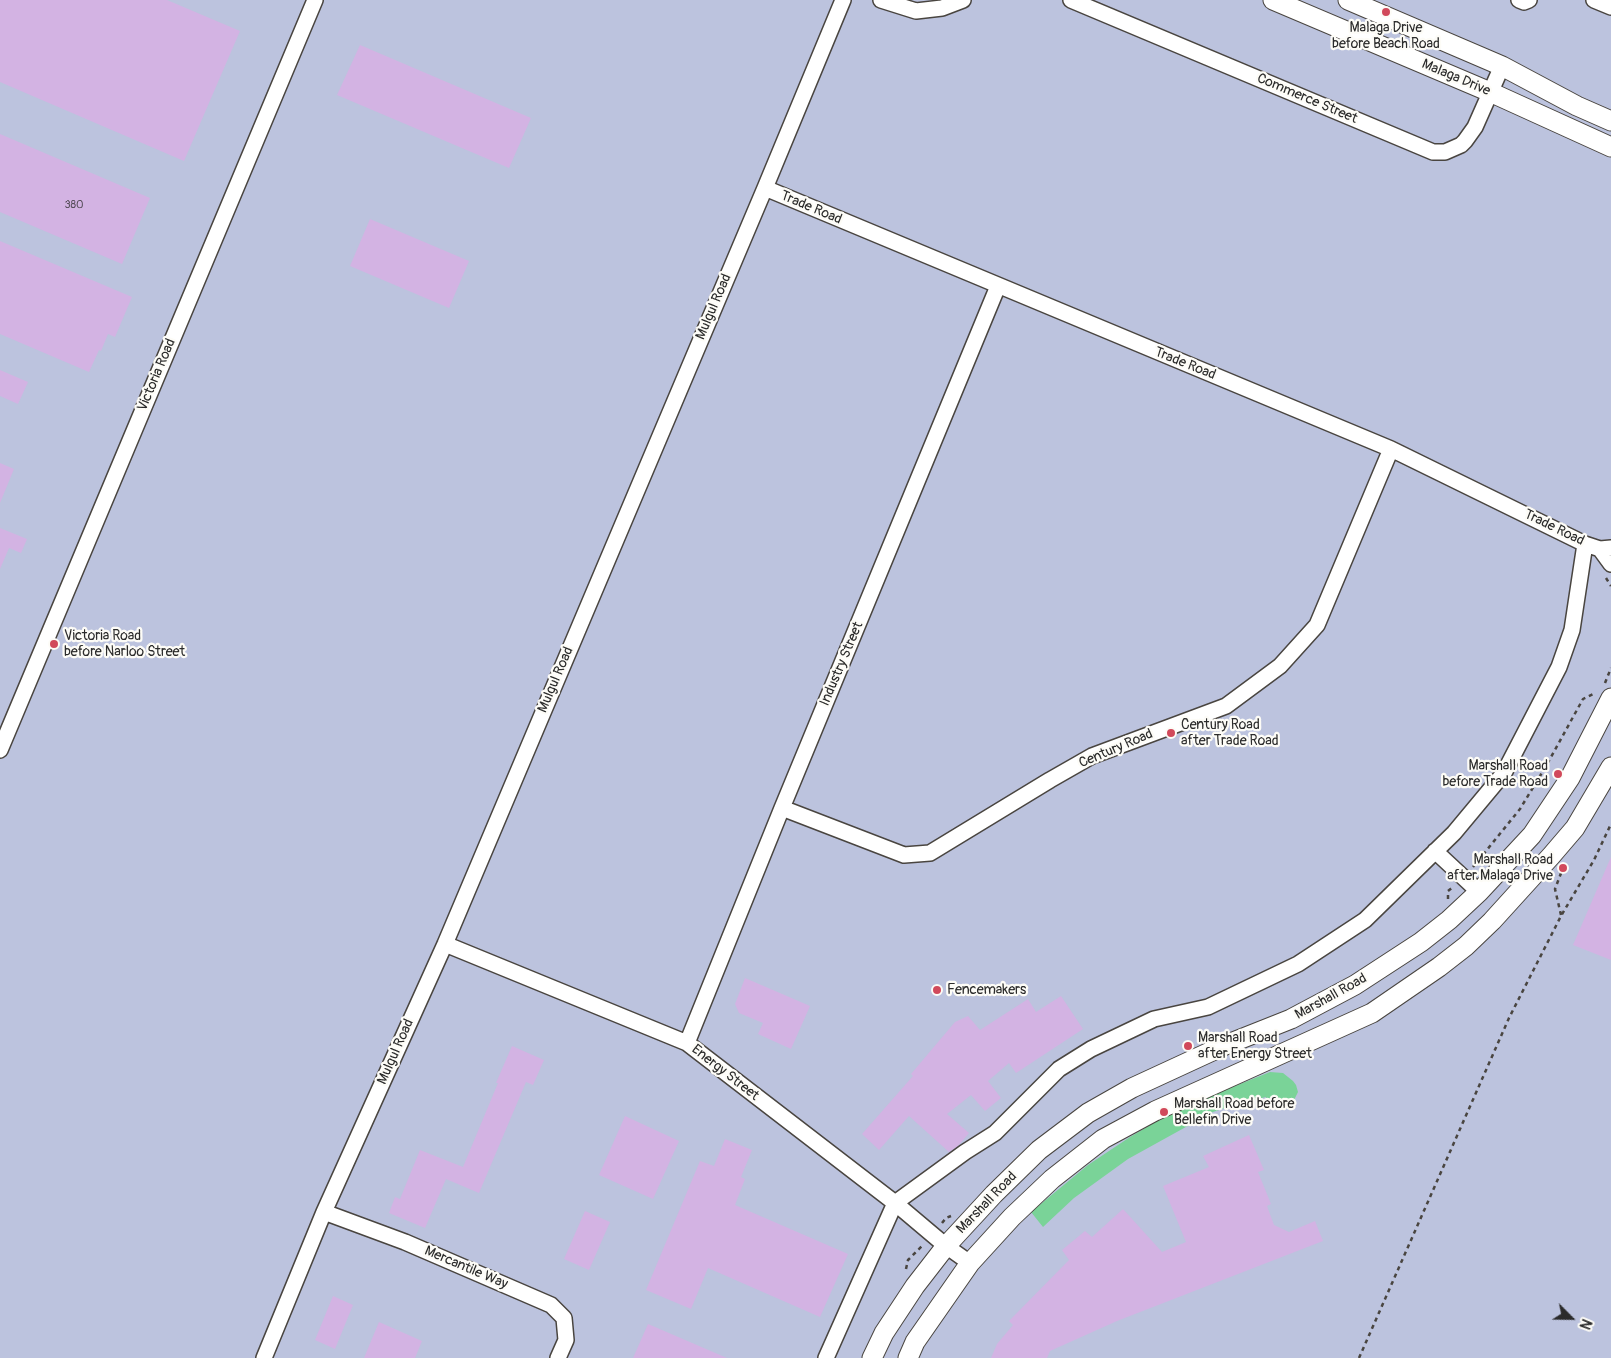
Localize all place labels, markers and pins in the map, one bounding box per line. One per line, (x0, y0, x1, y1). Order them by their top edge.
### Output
marker: Malaga Drive before Beach Road (1380, 6, 1392, 18)
place label: Malaga Drive before Beach Road (1332, 20, 1440, 52)
place label: Victoria Road before Narloo Street (64, 628, 185, 660)
marker: Victoria Road before Narloo Street (48, 638, 60, 650)
place label: Century Road after Trade Road (1181, 717, 1279, 750)
marker: Century Road after Trade Road (1165, 727, 1177, 739)
place label: Marshall Road before Trade Road (1442, 758, 1548, 790)
marker: Marshall Road before Trade Road (1552, 768, 1564, 780)
place label: Marshall Road after Malaga Drive (1447, 852, 1553, 884)
marker: Marshall Road after Malaga Drive (1557, 862, 1569, 874)
place label: Fencemakers (947, 982, 1026, 998)
marker: Fencemakers (931, 984, 943, 996)
place label: Marshall Road after Energy Street (1198, 1030, 1312, 1062)
marker: Marshall Road after Energy Street (1182, 1040, 1194, 1052)
place label: Marshall Road before Bellefin Drive (1174, 1096, 1294, 1128)
marker: Marshall Road before Bellefin Drive (1158, 1106, 1170, 1118)

